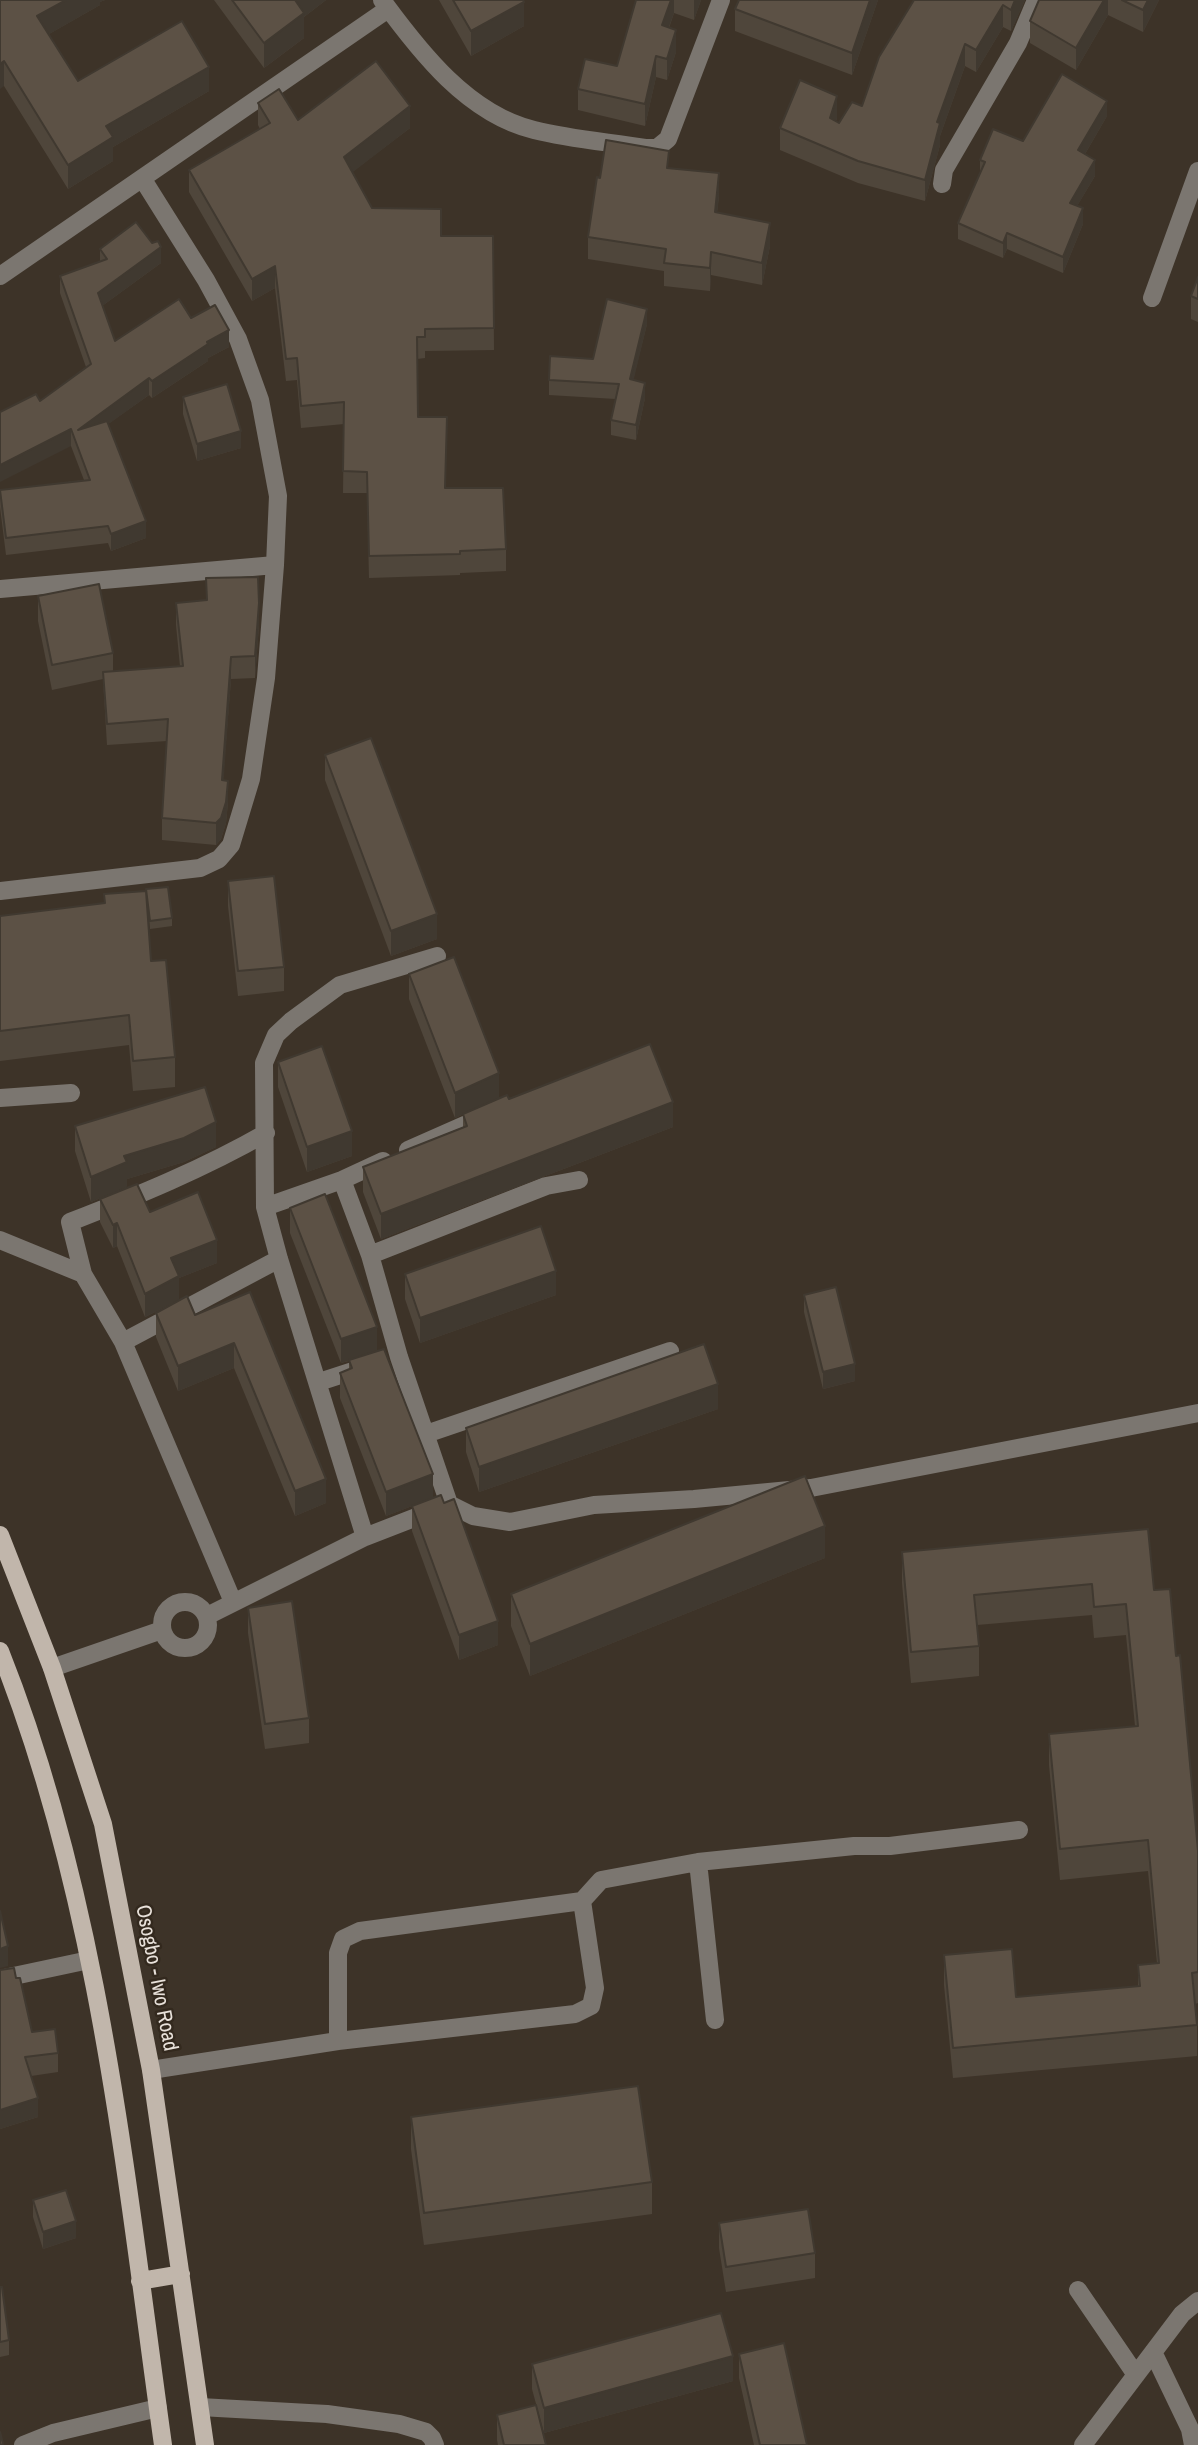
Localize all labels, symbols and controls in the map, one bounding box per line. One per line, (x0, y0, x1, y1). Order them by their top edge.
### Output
street label: Osogbo - Iwo Road (129, 1903, 183, 2053)

